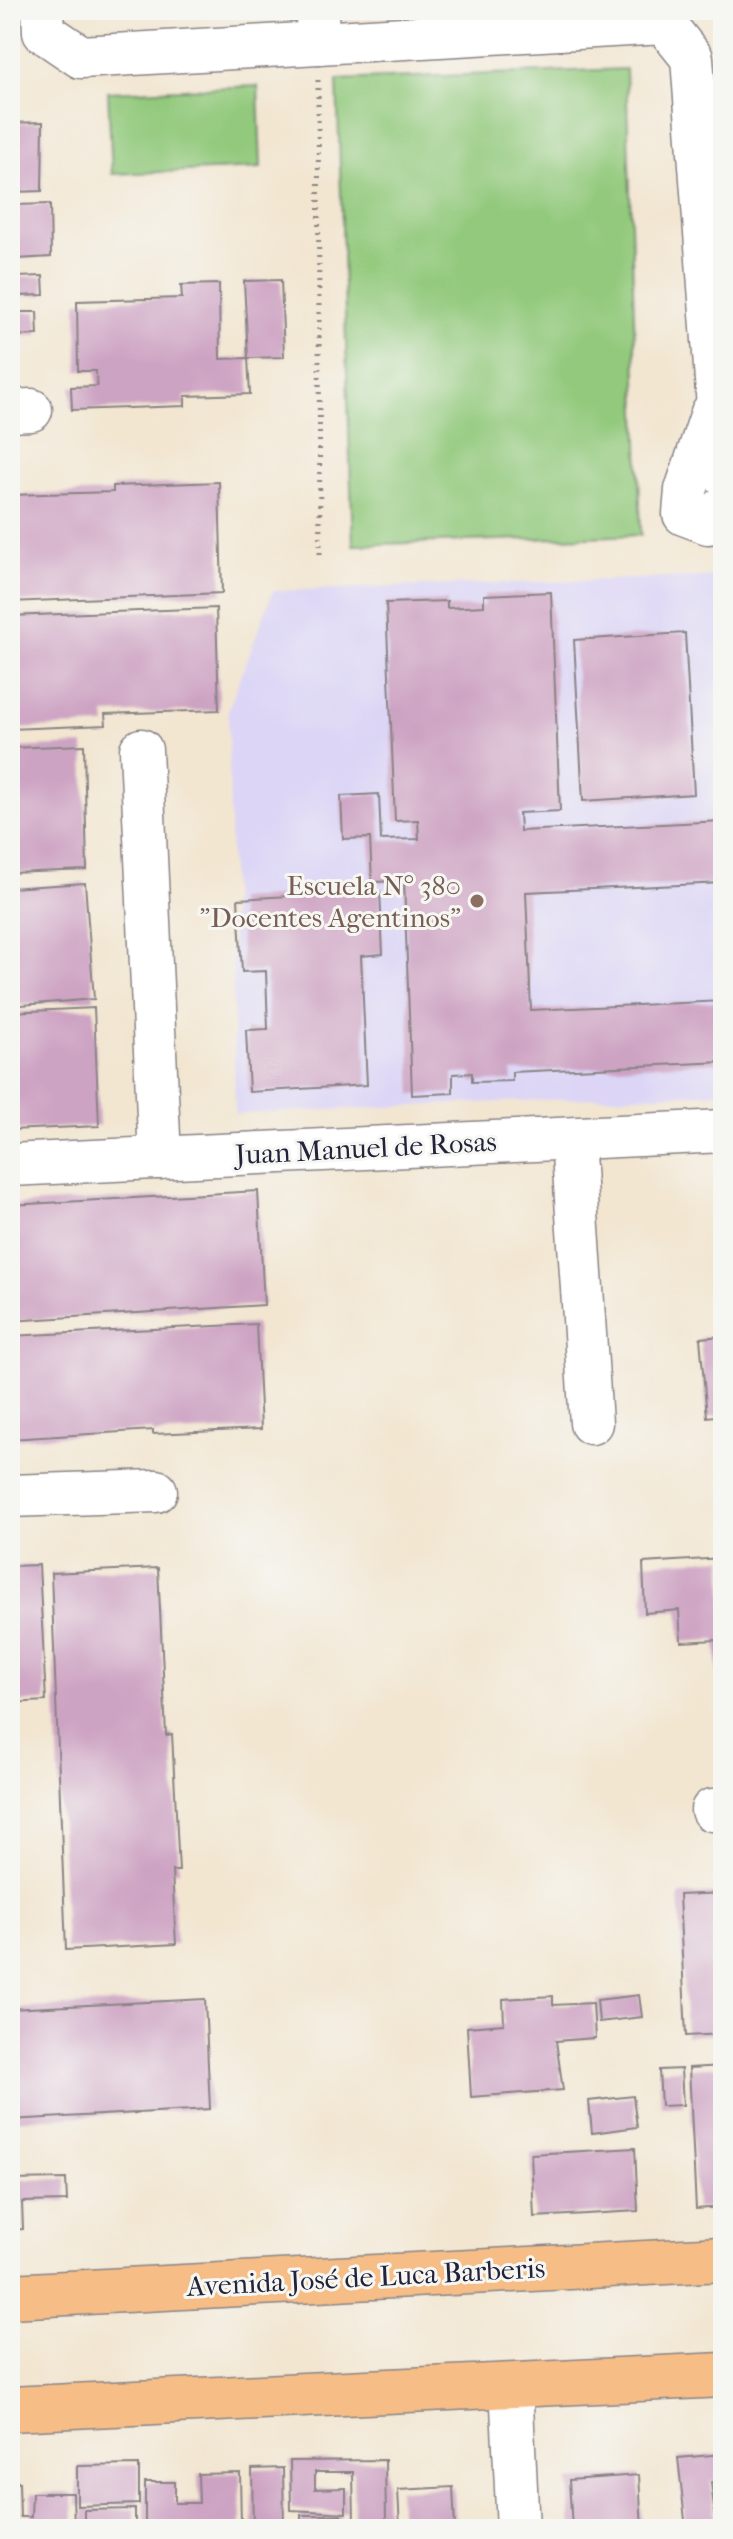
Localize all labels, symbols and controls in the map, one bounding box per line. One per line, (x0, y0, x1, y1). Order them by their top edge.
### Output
place label: Escuela N° 380 "Docentes Agentinos" (199, 869, 461, 934)
marker: Escuela N° 380 "Docentes Agentinos" (468, 892, 486, 910)
street label: Juan Manuel de Rosas (232, 1125, 498, 1171)
street label: Avenida José de Luca Barberis (185, 2251, 546, 2303)

